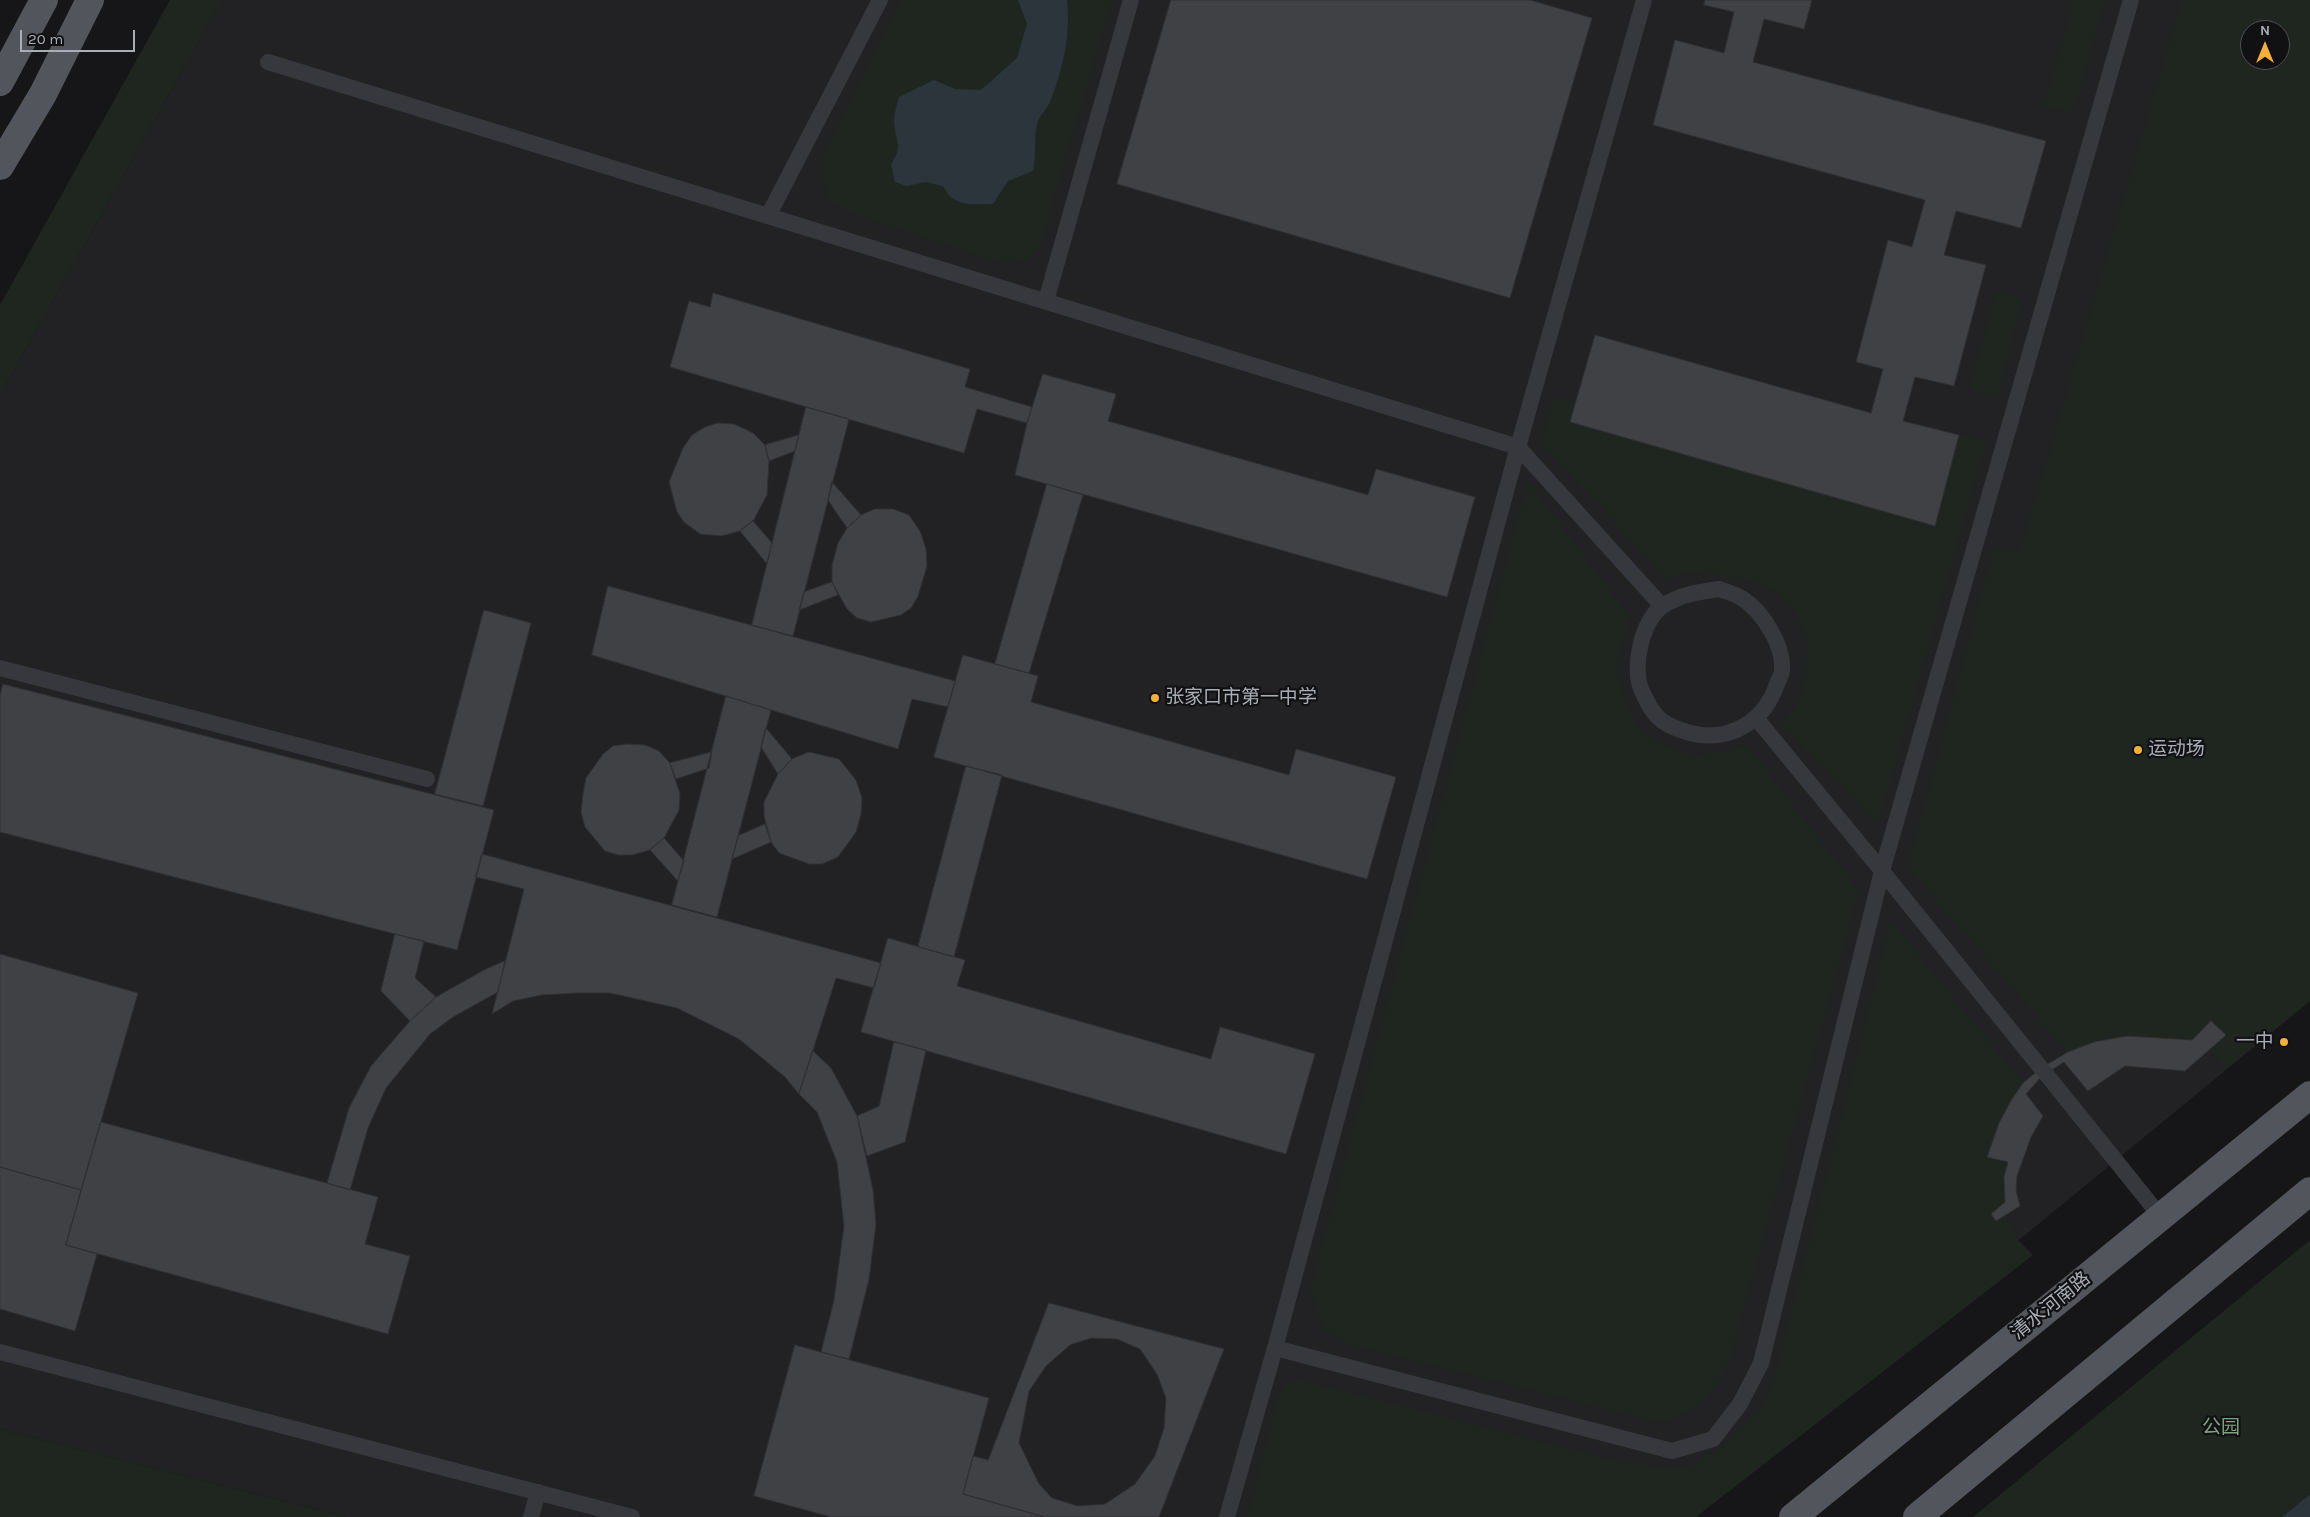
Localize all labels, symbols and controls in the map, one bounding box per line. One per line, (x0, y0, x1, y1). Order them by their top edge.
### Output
scale bar (22, 20, 138, 52)
north arrow (2240, 20, 2290, 70)
text: N (2260, 22, 2270, 39)
text: 20 m (28, 30, 63, 48)
place label: 张家口市第一中学 (1165, 687, 1317, 709)
marker: 张家口市第一中学 (1149, 692, 1161, 704)
place label: 运动场 (2148, 739, 2205, 761)
marker: 运动场 (2132, 744, 2144, 756)
place label: 一中 (2236, 1031, 2274, 1053)
marker: 一中 (2278, 1036, 2290, 1048)
street label: 清水河南路 (2007, 1267, 2095, 1345)
park label: 公园 (2202, 1417, 2240, 1439)

